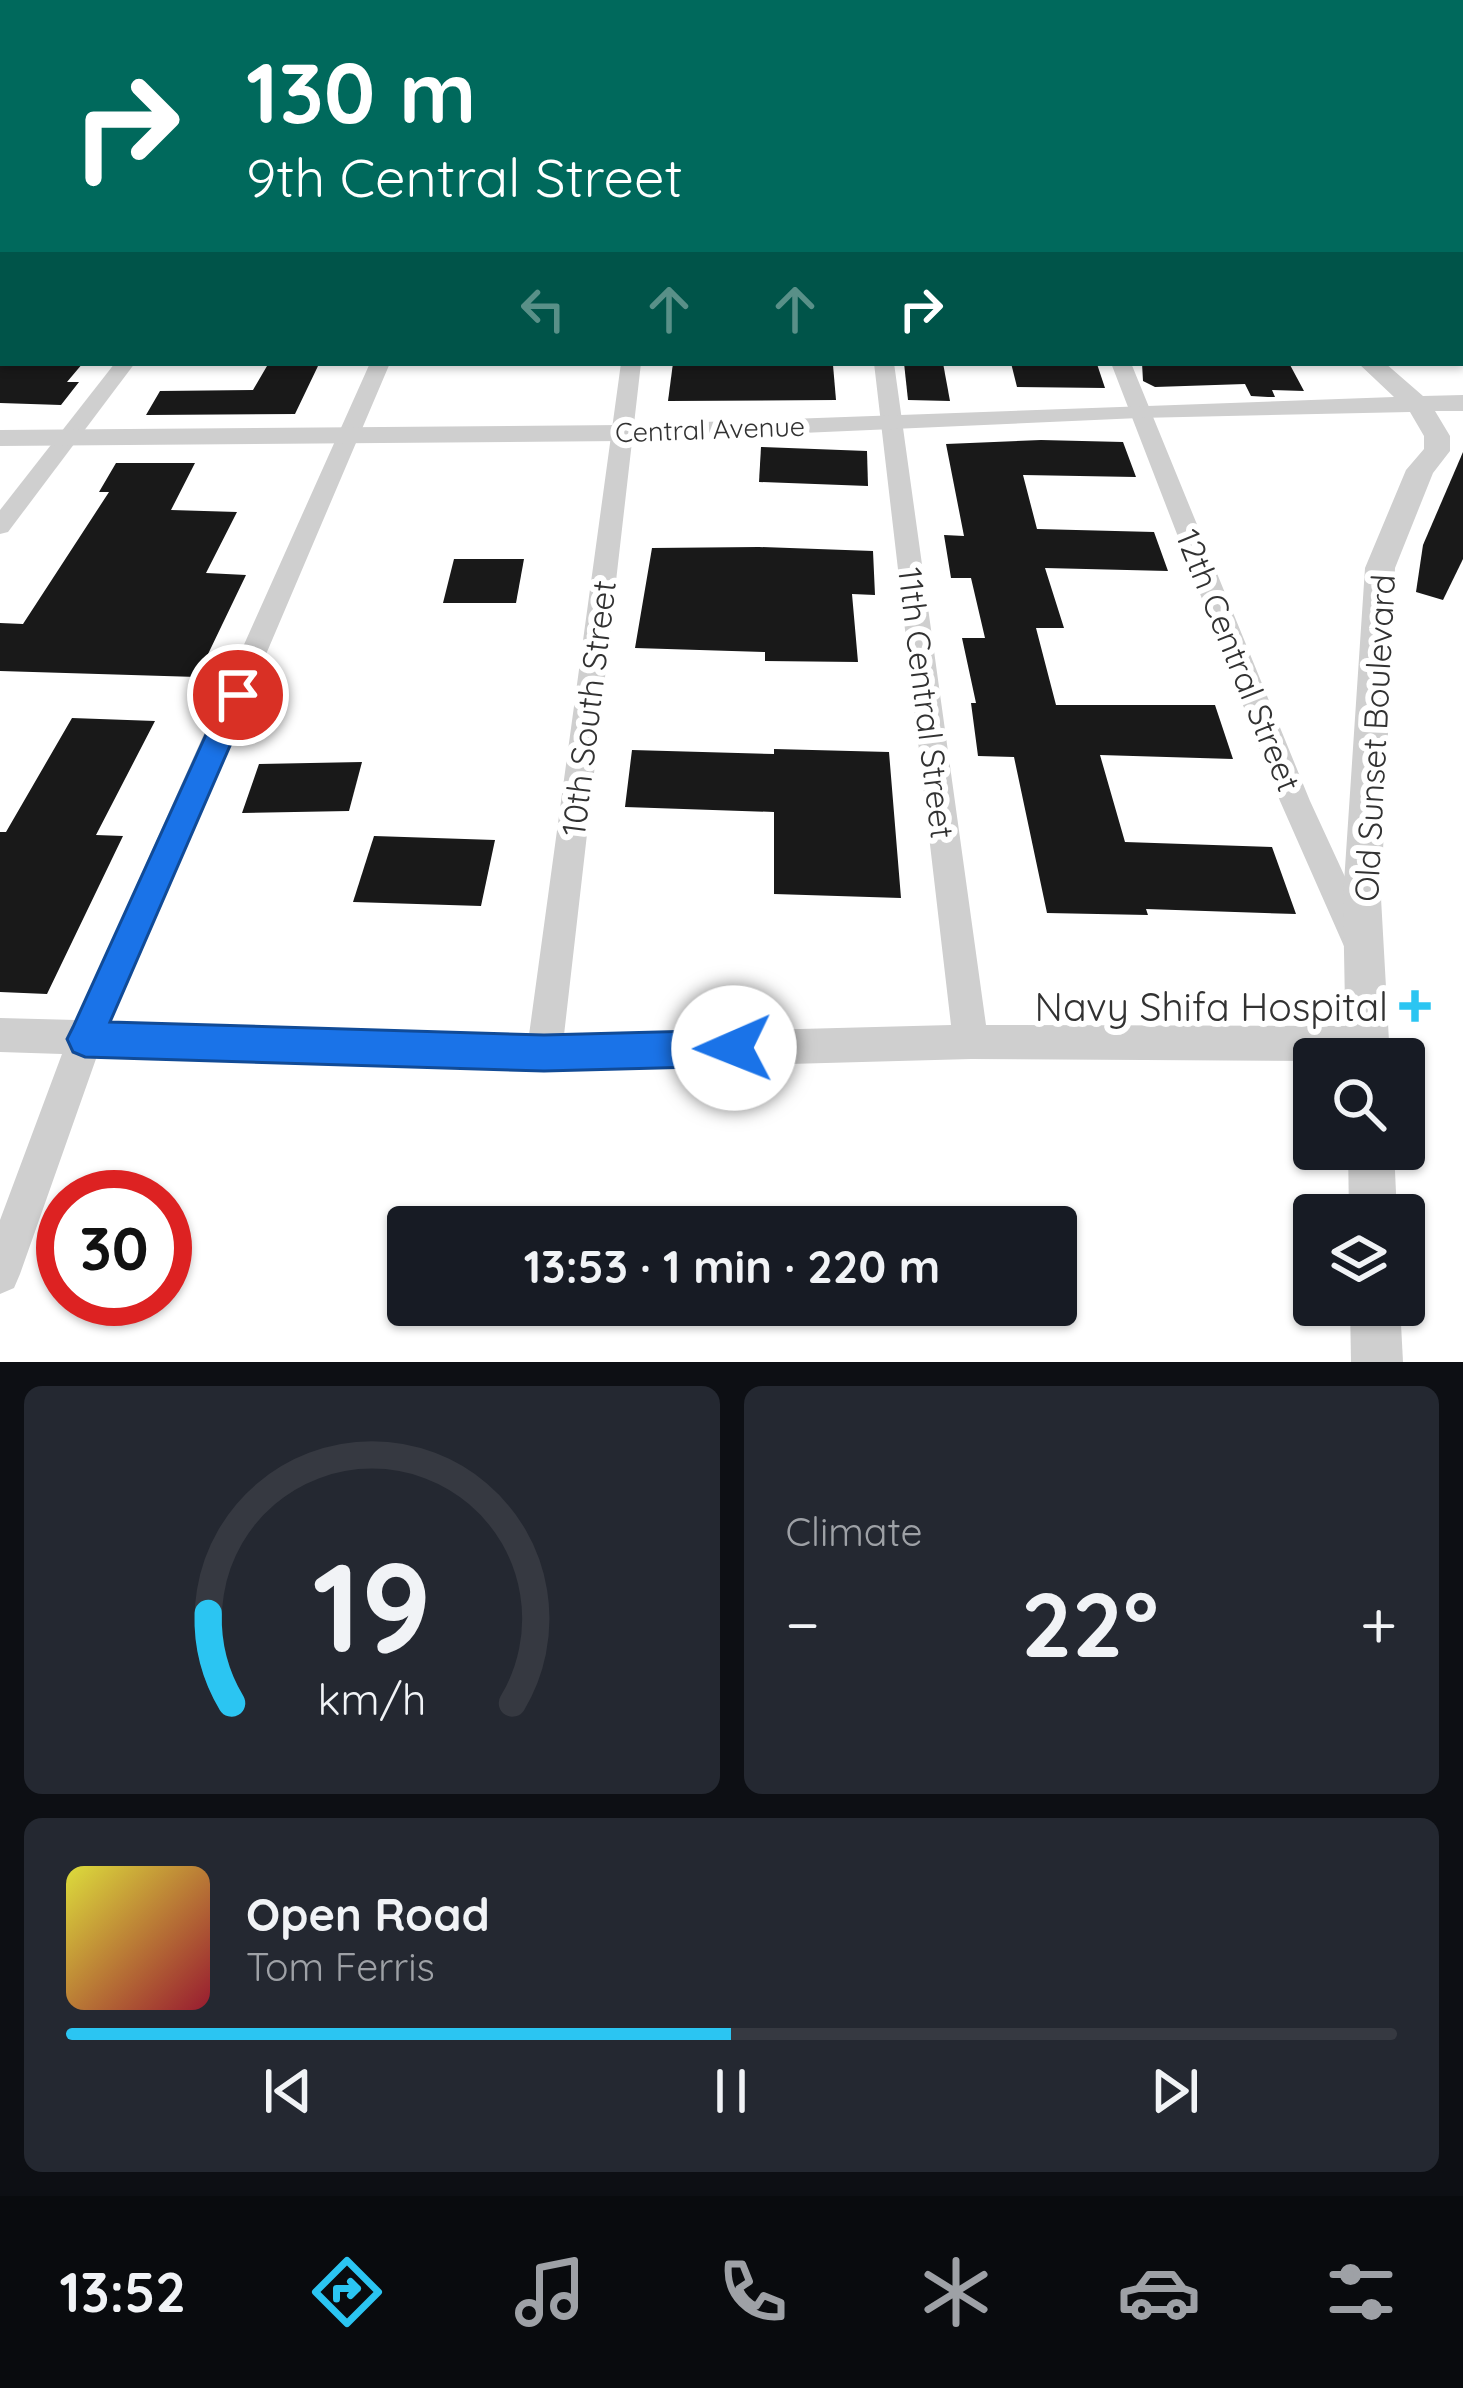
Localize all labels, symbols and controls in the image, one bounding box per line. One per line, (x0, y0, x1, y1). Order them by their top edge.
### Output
text: 130 m (246, 39, 476, 144)
icon: right (48, 48, 204, 204)
text: 9th Central Street (246, 143, 683, 211)
icon: left (510, 276, 576, 342)
icon: ahead (636, 276, 702, 342)
icon: ahead (762, 276, 828, 342)
icon: right (888, 276, 954, 342)
street label: Central Avenue (614, 409, 806, 449)
street label: 12th Central Street (1168, 523, 1310, 797)
street label: 11th Central Street (890, 565, 964, 841)
street label: Old Sunset Boulevard (1345, 573, 1403, 903)
street label: 10th South Street (552, 578, 624, 838)
pin (187, 644, 289, 746)
icon: arrive (205, 662, 271, 728)
place label: Navy Shifa Hospital (1035, 982, 1388, 1031)
position arrow (671, 985, 797, 1111)
marker: Navy Shifa Hospital (1399, 990, 1431, 1022)
map controls (1293, 1038, 1425, 1326)
button: search (1293, 1038, 1425, 1170)
speed limit sign: 30 (36, 1170, 192, 1326)
button: layers (1293, 1194, 1425, 1326)
text: 13:53 · 1 min · 220 m (524, 1238, 940, 1294)
text: Climate (786, 1507, 923, 1556)
text: 19 (312, 1527, 431, 1683)
text: 22° (1021, 1567, 1159, 1680)
text: − (786, 1582, 820, 1665)
text: + (1360, 1582, 1397, 1665)
text: km/h (317, 1672, 426, 1726)
text: Open Road (246, 1886, 490, 1942)
text: Tom Ferris (246, 1942, 435, 1991)
icon: previous (255, 2058, 321, 2124)
icon: pause (698, 2058, 764, 2124)
icon: next (1142, 2058, 1208, 2124)
icon: directions (305, 2250, 389, 2334)
icon: music (508, 2250, 592, 2334)
icon: phone (711, 2250, 795, 2334)
icon: climate (914, 2250, 998, 2334)
icon: car (1117, 2250, 1201, 2334)
icon: filters (1319, 2250, 1403, 2334)
text: 13:52 (59, 2258, 186, 2326)

